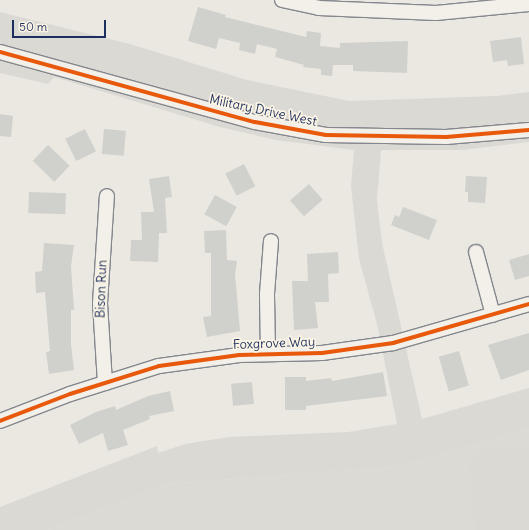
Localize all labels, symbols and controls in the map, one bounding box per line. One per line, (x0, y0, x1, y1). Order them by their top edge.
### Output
scale bar (14, 12, 108, 38)
text: 50 m (19, 19, 47, 34)
street label: Military Drive West (208, 92, 318, 130)
street label: Bison Run (93, 259, 111, 319)
street label: Foxgrove Way (233, 335, 315, 353)

